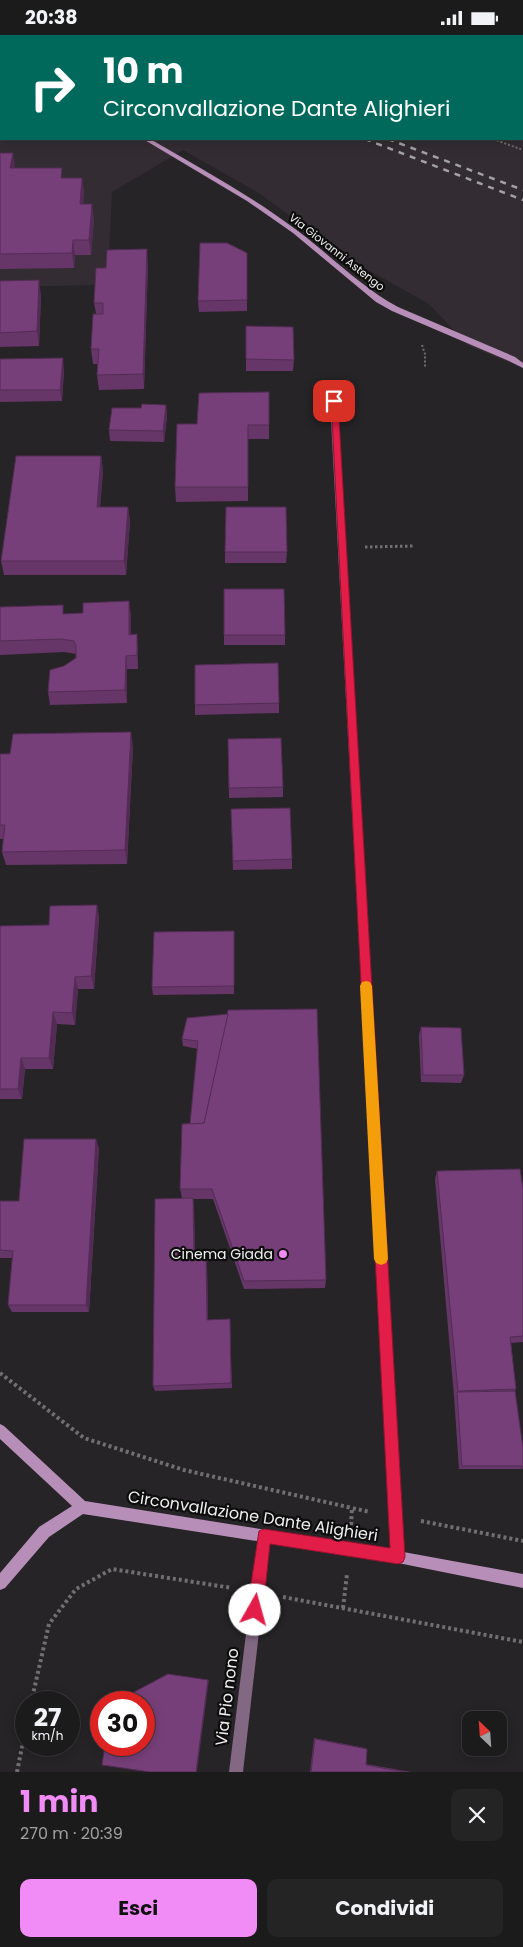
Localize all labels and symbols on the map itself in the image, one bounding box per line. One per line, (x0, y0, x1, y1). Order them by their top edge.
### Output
street label: Via Giovanni Astengo (286, 209, 388, 295)
pin (313, 380, 355, 422)
place label: Cinema Giada (171, 1244, 273, 1264)
marker: Cinema Giada (277, 1248, 289, 1260)
street label: Circonvallazione Dante Alighieri (126, 1485, 380, 1547)
position arrow (228, 1583, 280, 1635)
street label: Via Pio nono (210, 1647, 244, 1747)
speed limit sign: 30 (90, 1691, 155, 1756)
north arrow (462, 1711, 508, 1756)

